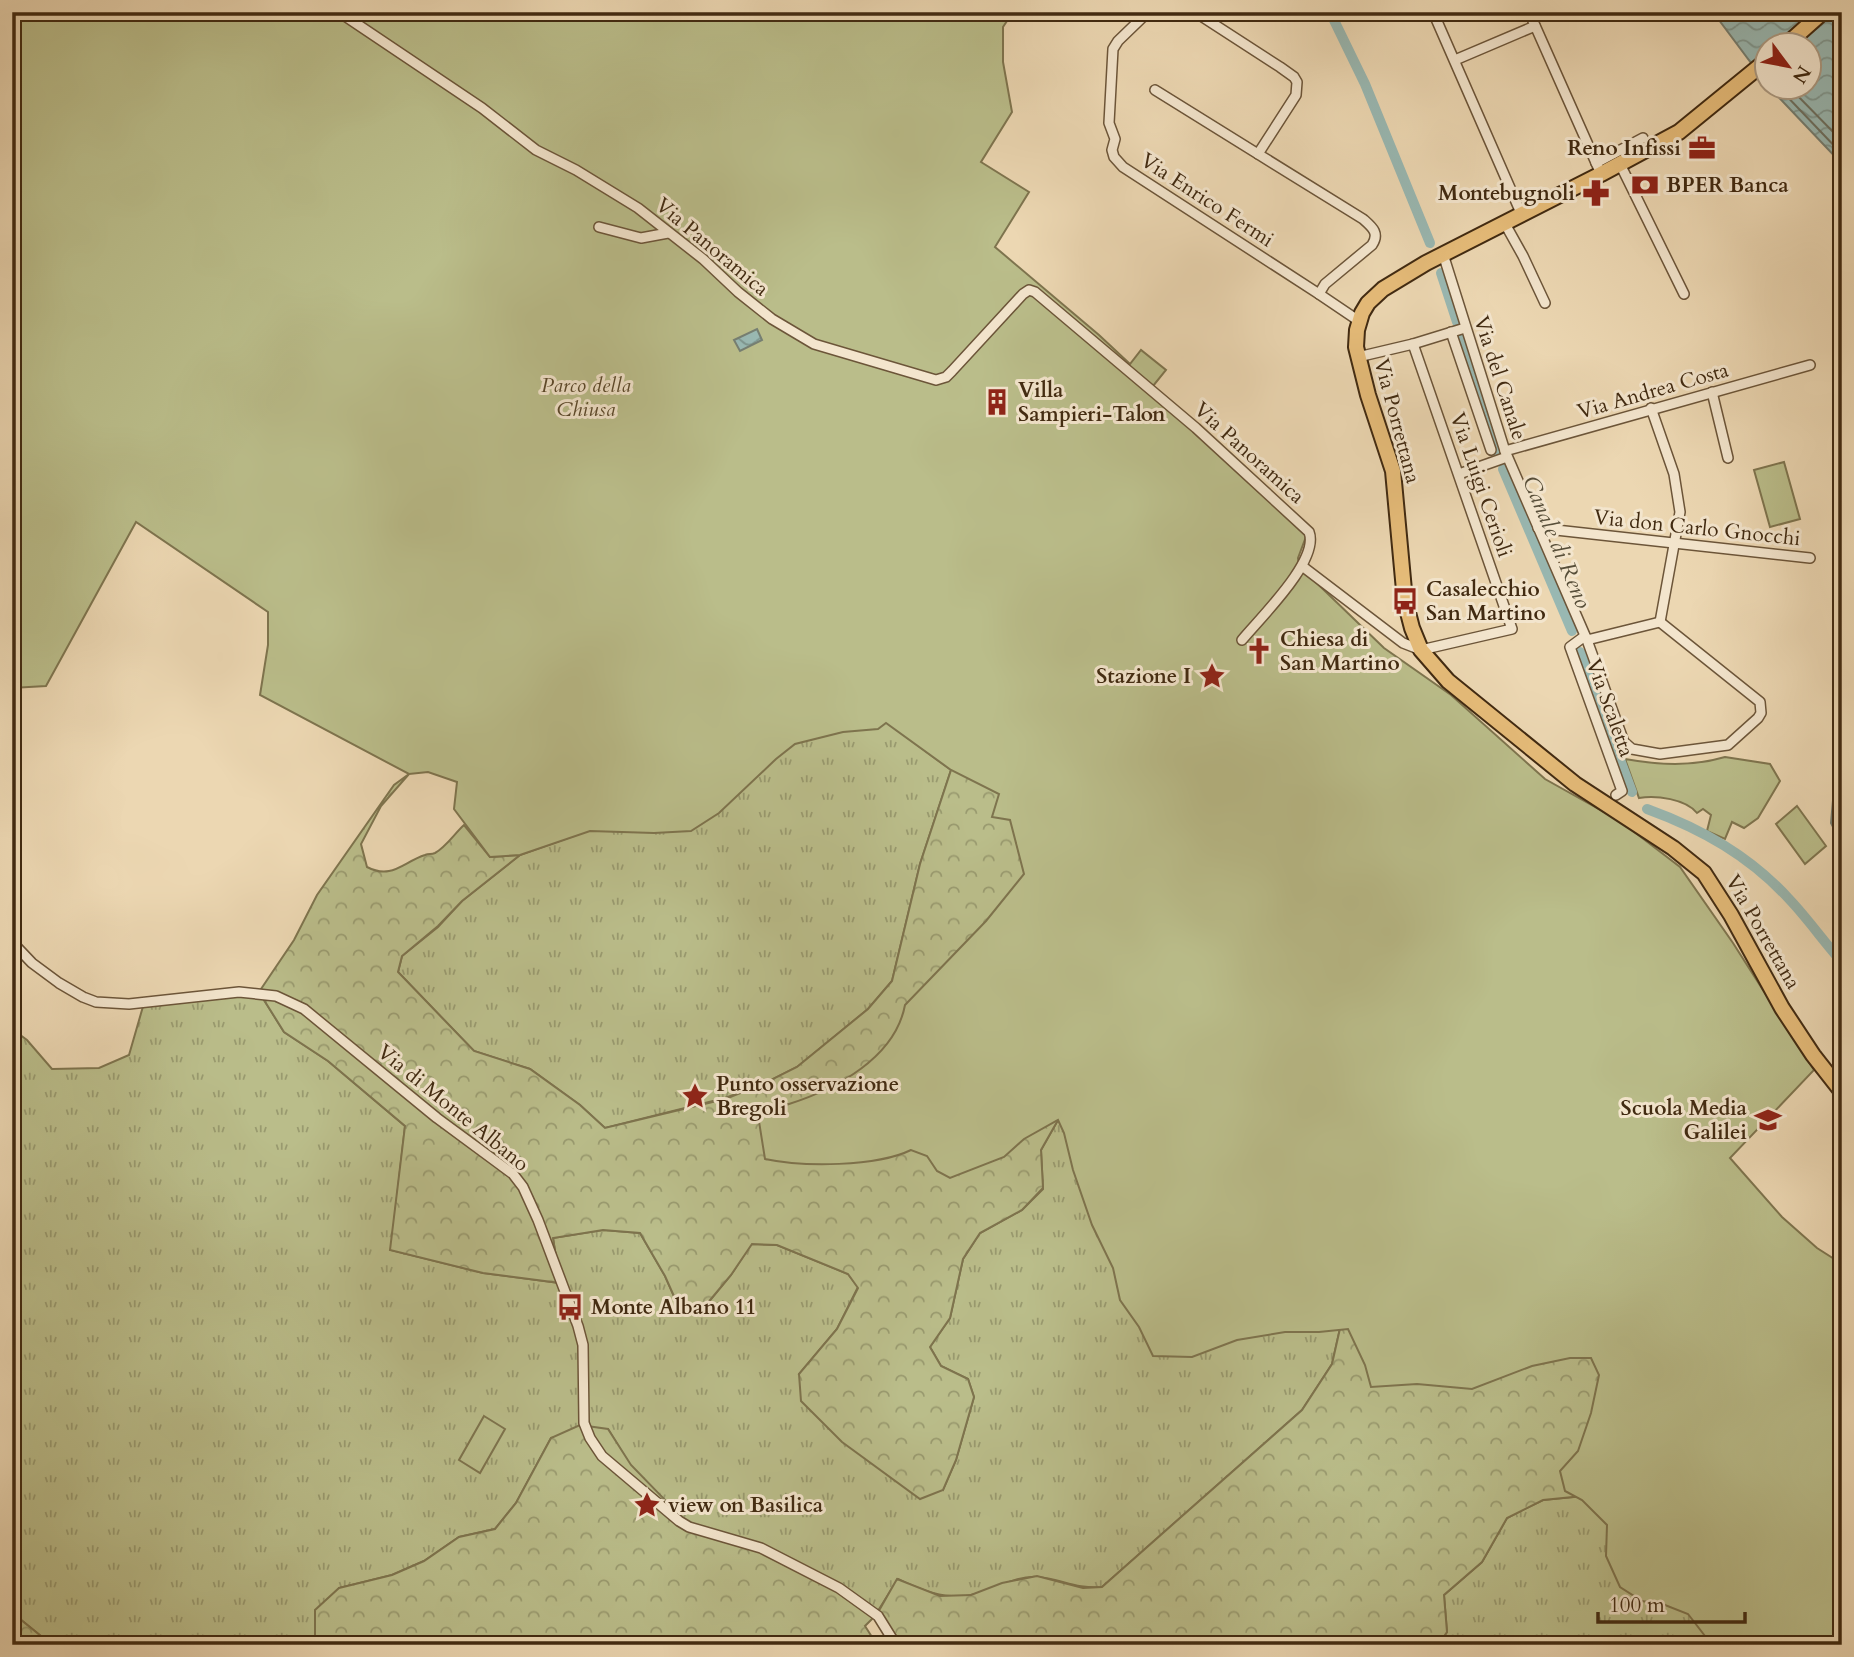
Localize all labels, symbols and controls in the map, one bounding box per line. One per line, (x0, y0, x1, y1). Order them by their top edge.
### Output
north arrow (1752, 32, 1822, 102)
text: N (1786, 61, 1817, 89)
office icon: Reno Infissi (1687, 133, 1717, 163)
place label: Reno Infissi (1567, 134, 1681, 163)
street label: Via Enrico Fermi (1135, 146, 1280, 254)
bank icon: BPER Banca (1630, 170, 1660, 200)
place label: BPER Banca (1666, 171, 1789, 200)
pharmacy icon: Montebugnoli (1581, 178, 1611, 208)
place label: Montebugnoli (1438, 179, 1575, 208)
street label: Via Panoramica (649, 191, 775, 303)
street label: Via del Canale (1466, 312, 1534, 444)
street label: Via Porrettana (1366, 355, 1428, 487)
street label: Via Andrea Costa (1574, 356, 1732, 426)
park label: Parco della Chiusa (541, 371, 631, 424)
place label: Villa Sampieri-Talon (1018, 376, 1166, 429)
building icon: Villa Sampieri-Talon (982, 387, 1012, 417)
street label: Via Panoramica (1187, 395, 1311, 511)
street label: Via Luigi Cerioli (1443, 409, 1519, 561)
water label: Canale di Reno (1515, 471, 1599, 613)
street label: Via don Carlo Gnocchi (1592, 503, 1802, 553)
place label: Casalecchio San Martino (1426, 575, 1546, 628)
bus stop icon: Casalecchio San Martino (1390, 586, 1420, 616)
place label: Chiesa di San Martino (1280, 625, 1400, 678)
church icon: Chiesa di San Martino (1244, 636, 1274, 666)
street label: Via Scaletta (1579, 655, 1641, 761)
place icon: Stazione I (1197, 661, 1227, 691)
place label: Stazione I (1096, 662, 1191, 691)
street label: Via Porrettana (1718, 869, 1808, 995)
street label: Via di Monte Albano (371, 1038, 535, 1178)
place label: Punto osservazione Bregoli (716, 1070, 899, 1123)
place icon: Punto osservazione Bregoli (680, 1081, 710, 1111)
place label: Scuola Media Galilei (1621, 1094, 1748, 1147)
school or university icon: Scuola Media Galilei (1753, 1105, 1783, 1135)
bus stop icon: Monte Albano 11 (555, 1292, 585, 1322)
place label: Monte Albano 11 (591, 1293, 756, 1322)
place icon: view on Basilica (632, 1490, 662, 1520)
place label: view on Basilica (668, 1491, 824, 1520)
scale bar (1598, 1580, 1745, 1624)
text: 100 m (1609, 1591, 1665, 1620)

